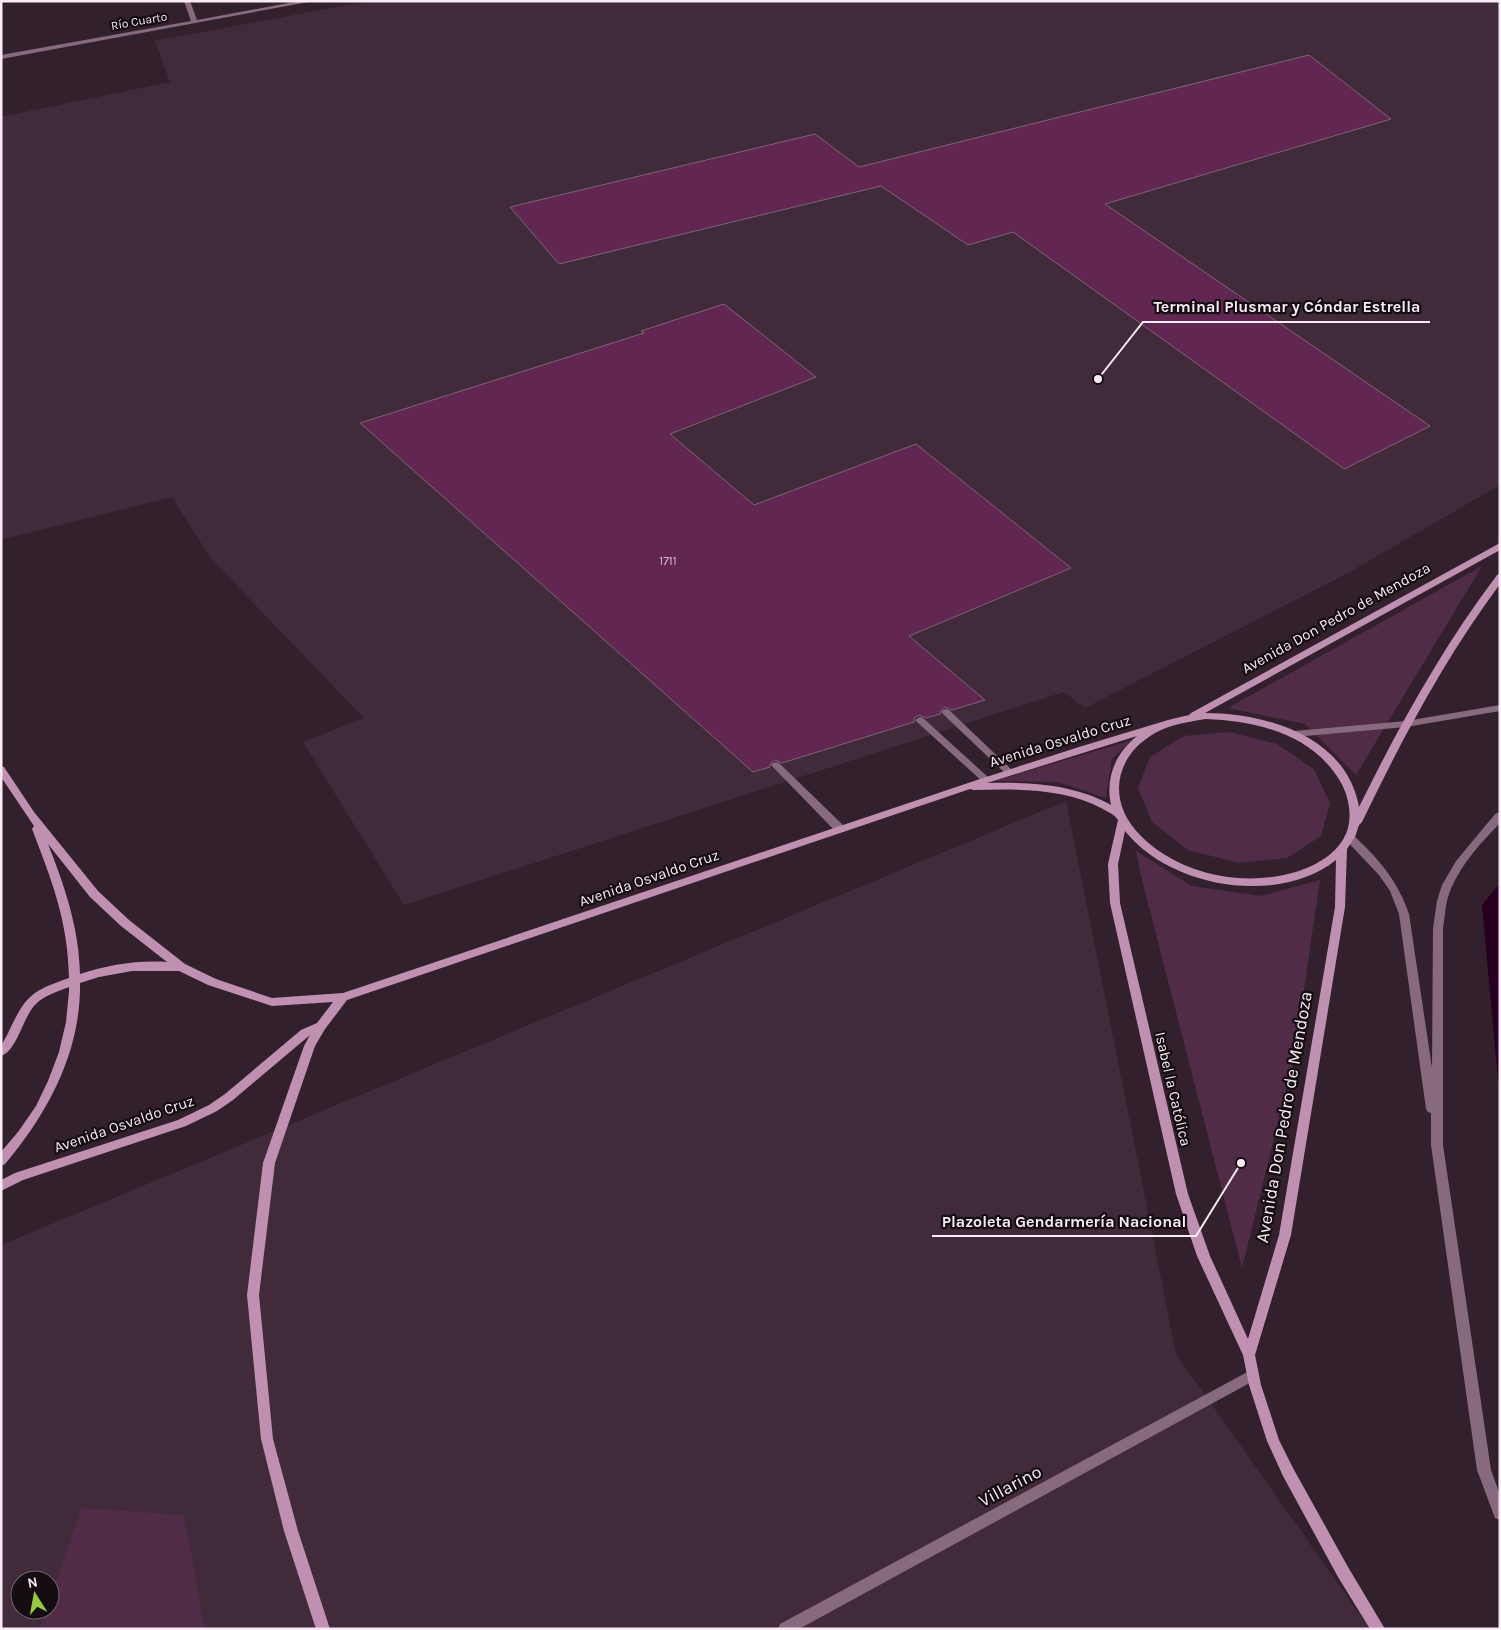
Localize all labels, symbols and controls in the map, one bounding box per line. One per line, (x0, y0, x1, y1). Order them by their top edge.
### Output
street label: Río Cuarto (110, 9, 168, 33)
callout: Terminal Plusmar y Cóndar Estrella (1143, 291, 1430, 322)
text: Terminal Plusmar y Cóndar Estrella (1154, 297, 1420, 316)
house number: 1711 (659, 554, 677, 568)
street label: Avenida Don Pedro de Mendoza (1239, 559, 1433, 677)
street label: Avenida Osvaldo Cruz (987, 711, 1133, 771)
street label: Avenida Osvaldo Cruz (577, 846, 721, 910)
street label: Avenida Don Pedro de Mendoza (1251, 989, 1317, 1245)
street label: Isabel la Católica (1151, 1030, 1195, 1148)
street label: Avenida Osvaldo Cruz (52, 1092, 196, 1156)
callout: Plazoleta Gendarmería Nacional (932, 1205, 1196, 1236)
text: Plazoleta Gendarmería Nacional (942, 1212, 1186, 1231)
street label: Villarino (975, 1460, 1045, 1512)
north arrow (10, 1570, 60, 1620)
text: N (26, 1573, 39, 1592)

